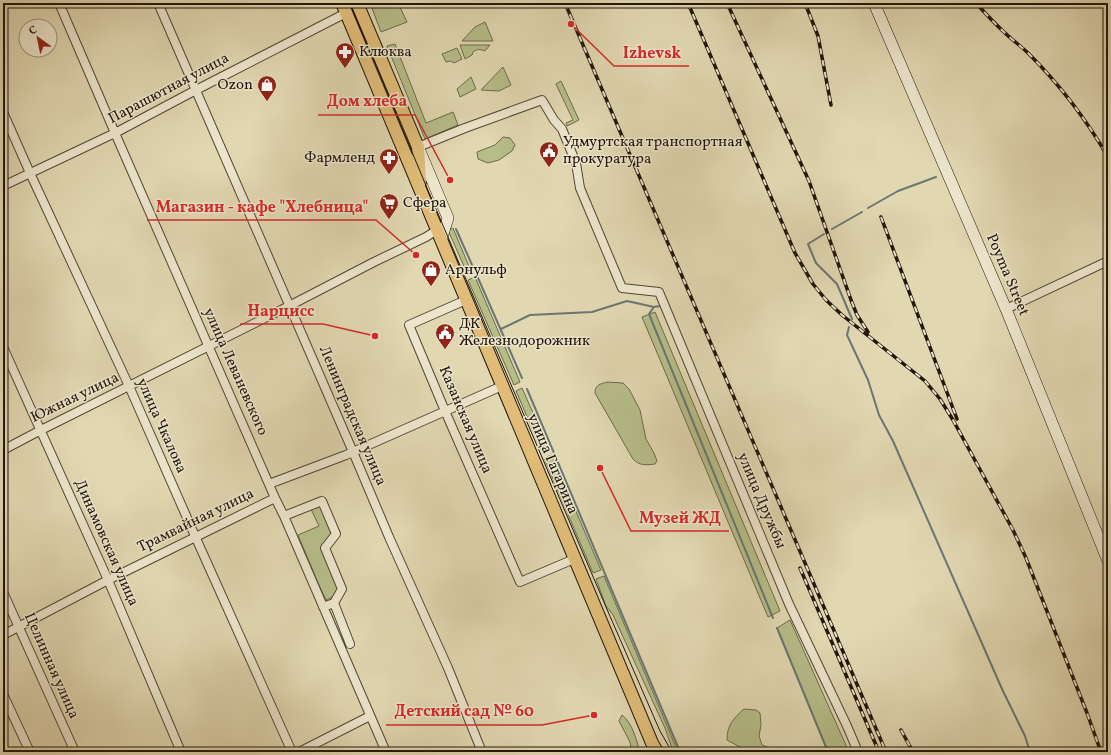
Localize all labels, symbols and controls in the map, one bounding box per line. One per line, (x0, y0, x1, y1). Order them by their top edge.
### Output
north arrow (18, 18, 58, 58)
text: С (26, 23, 40, 39)
callout: Izhevsk (614, 38, 689, 66)
pharmacy icon: Клюква (334, 41, 356, 69)
place label: Клюква (359, 42, 412, 63)
text: Izhevsk (623, 43, 682, 65)
street label: Парашютная улица (105, 48, 233, 130)
shop icon: Ozon (256, 74, 278, 102)
place label: Ozon (218, 75, 253, 96)
callout: Дом хлеба (318, 87, 415, 115)
text: Дом хлеба (327, 91, 408, 113)
place label: Удмуртская транспортная прокуратура (563, 132, 743, 170)
public building icon: Удмуртская транспортная прокуратура (538, 140, 560, 168)
pharmacy icon: Фармленд (378, 147, 400, 175)
place label: Фармленд (304, 148, 376, 169)
callout: Магазин - кафе "Хлебница" (147, 192, 376, 220)
supermarket icon: Сфера (378, 192, 400, 220)
place label: Сфера (403, 193, 446, 214)
text: Магазин - кафе "Хлебница" (156, 197, 368, 219)
street label: Poyma Street (980, 231, 1034, 319)
shop icon: Арнульф (420, 259, 442, 287)
place label: Арнульф (445, 260, 507, 281)
callout: Нарцисс (240, 296, 323, 324)
text: Нарцисс (247, 301, 315, 323)
street label: улица Леваневского (197, 305, 273, 439)
place label: ДК Железнодорожник (459, 314, 590, 352)
public building icon: ДК Железнодорожник (434, 322, 456, 350)
street label: Ленинградская улица (313, 343, 391, 489)
street label: Казанская улица (433, 363, 497, 477)
street label: Южная улица (27, 368, 123, 428)
street label: улица Чкалова (131, 375, 191, 477)
street label: улица Гагарина (521, 410, 583, 518)
street label: улица Дружбы (731, 450, 791, 553)
street label: Динамовская улица (69, 476, 143, 610)
street label: Трамвайная улица (134, 484, 258, 558)
callout: Музей ЖД (631, 503, 729, 531)
text: Музей ЖД (639, 508, 721, 530)
street label: Целинная улица (18, 610, 84, 722)
callout: Детский сад № 60 (386, 697, 542, 725)
text: Детский сад № 60 (394, 701, 534, 723)

